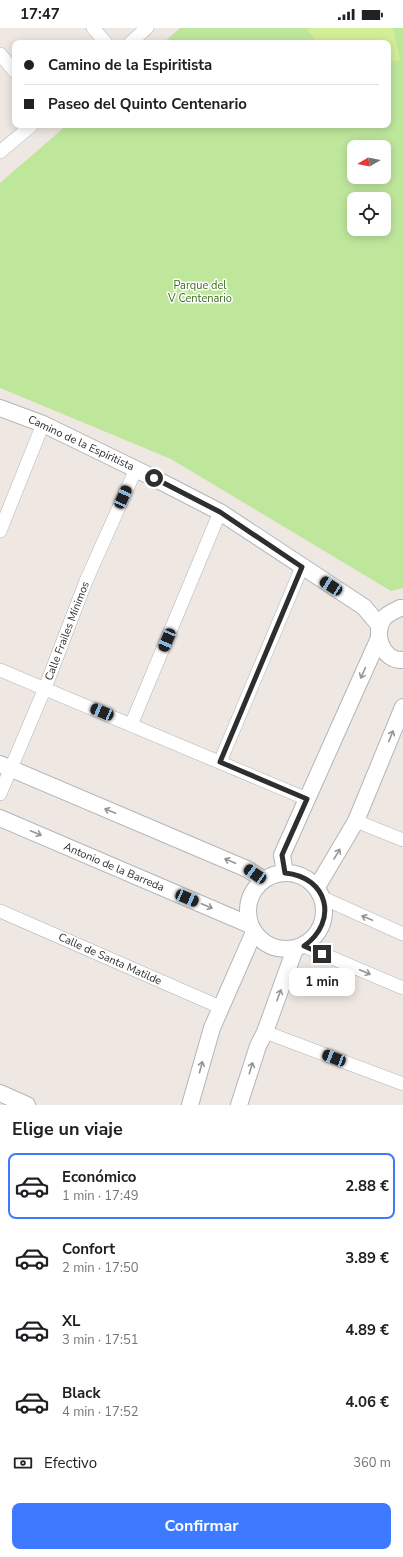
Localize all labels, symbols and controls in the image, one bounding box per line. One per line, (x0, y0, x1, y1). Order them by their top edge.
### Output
text: 17:47 (20, 4, 60, 24)
text: Camino de la Espiritista (48, 55, 212, 75)
text: Paseo del Quinto Centenario (48, 94, 247, 114)
north arrow (347, 140, 391, 184)
map controls (347, 140, 391, 236)
button: locate (347, 192, 391, 236)
park label: Parque del V Centenario (167, 278, 232, 306)
street label: Camino de la Espiritista (25, 412, 137, 474)
route start (145, 469, 163, 487)
car (113, 484, 133, 510)
car (318, 574, 344, 598)
street label: Calle Frailes Mínimos (41, 579, 93, 683)
car (157, 627, 177, 653)
one-way arrow (359, 667, 366, 679)
car (89, 702, 115, 722)
one-way arrow (388, 730, 395, 742)
one-way arrow (104, 807, 116, 814)
one-way arrow (29, 830, 41, 837)
street label: Antonio de la Barreda (61, 839, 167, 895)
one-way arrow (333, 848, 341, 860)
one-way arrow (224, 857, 236, 865)
car (242, 862, 268, 886)
car (174, 888, 200, 908)
one-way arrow (200, 903, 212, 910)
one-way arrow (362, 914, 374, 922)
street label: Calle de Santa Matilde (56, 929, 164, 989)
route end (313, 945, 331, 963)
callout: 1 min (289, 968, 355, 996)
one-way arrow (359, 969, 371, 976)
text: 1 min (305, 973, 339, 991)
one-way arrow (275, 989, 283, 1001)
car (321, 1048, 347, 1068)
one-way arrow (198, 1061, 205, 1074)
one-way arrow (248, 1061, 255, 1074)
text: Elige un viaje (12, 1117, 123, 1141)
text: Económico (62, 1167, 136, 1187)
icon: car (14, 1168, 50, 1204)
text: 2.88 € (345, 1176, 389, 1196)
text: 1 min · 17:49 (62, 1187, 138, 1205)
text: Confort (62, 1239, 115, 1259)
icon: car (14, 1240, 50, 1276)
text: 3.89 € (345, 1248, 389, 1268)
text: 2 min · 17:50 (62, 1259, 138, 1277)
text: XL (62, 1311, 81, 1331)
icon: car (14, 1312, 50, 1348)
text: 4.89 € (345, 1320, 389, 1340)
text: 3 min · 17:51 (62, 1331, 138, 1349)
text: Black (62, 1383, 100, 1403)
icon: car (14, 1384, 50, 1420)
text: 4.06 € (345, 1392, 389, 1412)
text: 4 min · 17:52 (62, 1403, 138, 1421)
icon: cash (12, 1452, 34, 1474)
text: Efectivo (44, 1453, 97, 1473)
text: 360 m (353, 1454, 391, 1472)
button: Confirmar (12, 1503, 391, 1549)

